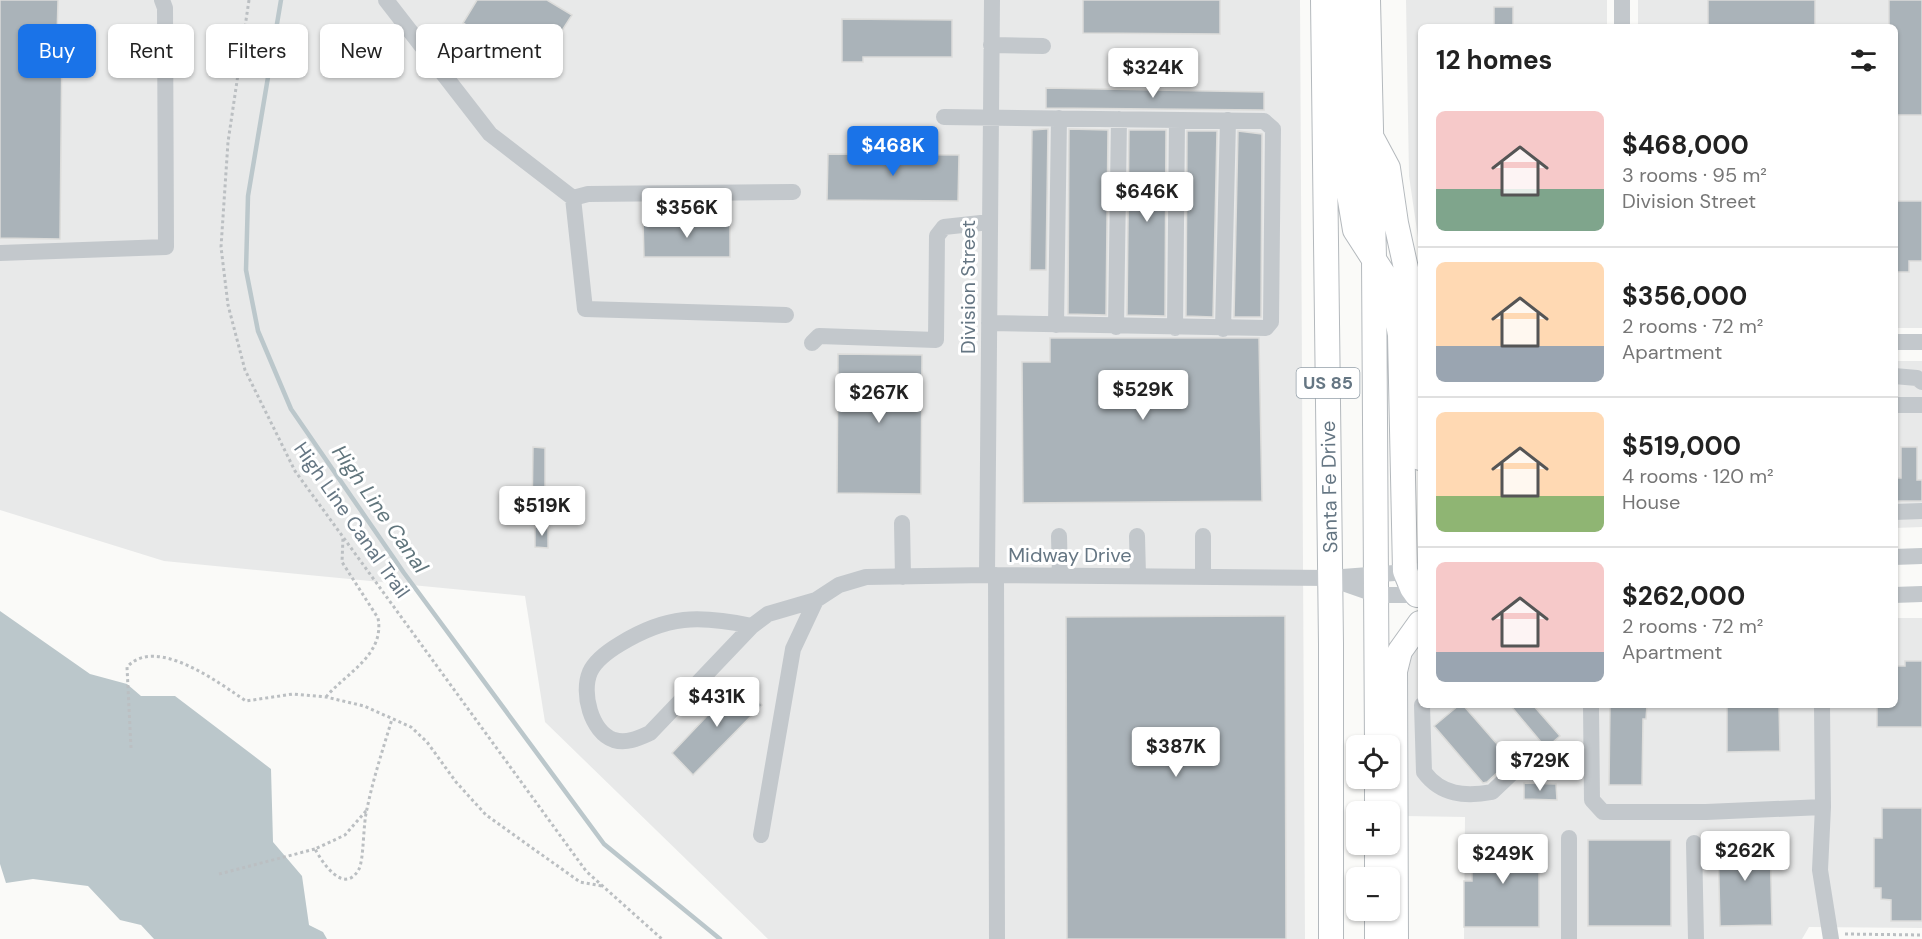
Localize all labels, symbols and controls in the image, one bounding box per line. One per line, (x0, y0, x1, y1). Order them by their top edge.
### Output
chip: Buy (18, 24, 96, 78)
chip: Rent (108, 24, 194, 78)
chip: Filters (206, 24, 308, 78)
chip: New (320, 24, 404, 78)
chip: Apartment (416, 24, 563, 78)
text: 12 homes (1436, 43, 1552, 77)
icon: filters (1847, 44, 1880, 77)
pin: $324K (1111, 48, 1195, 99)
text: $324K (1122, 54, 1184, 80)
pin: $468K (851, 126, 935, 177)
text: $468,000 (1622, 128, 1749, 162)
text: $468K (861, 132, 925, 158)
icon: home (1484, 135, 1556, 207)
text: 3 rooms · 95 m² (1622, 162, 1767, 188)
pin: $646K (1105, 172, 1189, 223)
text: $646K (1115, 178, 1179, 204)
pin: $356K (645, 188, 729, 239)
text: Division Street (1622, 188, 1756, 214)
text: $356K (656, 194, 718, 220)
street label: Division Street (955, 220, 981, 354)
text: $356,000 (1622, 279, 1747, 313)
icon: home (1484, 286, 1556, 358)
text: 2 rooms · 72 m² (1622, 313, 1763, 339)
text: Apartment (1622, 339, 1722, 365)
road number: US 85 (1296, 368, 1360, 398)
pin: $529K (1101, 370, 1185, 421)
pin: $267K (837, 373, 921, 424)
text: $529K (1112, 376, 1174, 402)
text: $267K (849, 379, 909, 405)
street label: Santa Fe Drive (1315, 421, 1343, 553)
text: $519,000 (1622, 429, 1741, 463)
icon: home (1484, 436, 1556, 508)
street label: High Line Canal Trail (288, 437, 416, 603)
water label: High Line Canal (325, 439, 435, 579)
text: 4 rooms · 120 m² (1622, 463, 1774, 489)
pin: $519K (500, 486, 584, 537)
text: House (1622, 489, 1680, 515)
text: $519K (513, 492, 571, 518)
street label: Midway Drive (1008, 542, 1132, 568)
text: $262,000 (1622, 579, 1745, 613)
icon: home (1484, 586, 1556, 658)
text: 2 rooms · 72 m² (1622, 613, 1763, 639)
text: Apartment (1622, 639, 1722, 665)
pin: $431K (675, 677, 759, 728)
text: $431K (688, 683, 746, 709)
pin: $387K (1134, 727, 1218, 778)
text: $387K (1146, 733, 1206, 759)
map controls (1346, 735, 1400, 921)
button: locate (1346, 735, 1400, 789)
pin: $729K (1498, 741, 1582, 792)
text: $729K (1510, 747, 1570, 773)
button: + (1346, 801, 1400, 855)
pin: $262K (1703, 831, 1787, 882)
pin: $249K (1461, 834, 1545, 885)
text: $262K (1715, 837, 1775, 863)
text: $249K (1472, 840, 1534, 866)
button: − (1346, 867, 1400, 921)

